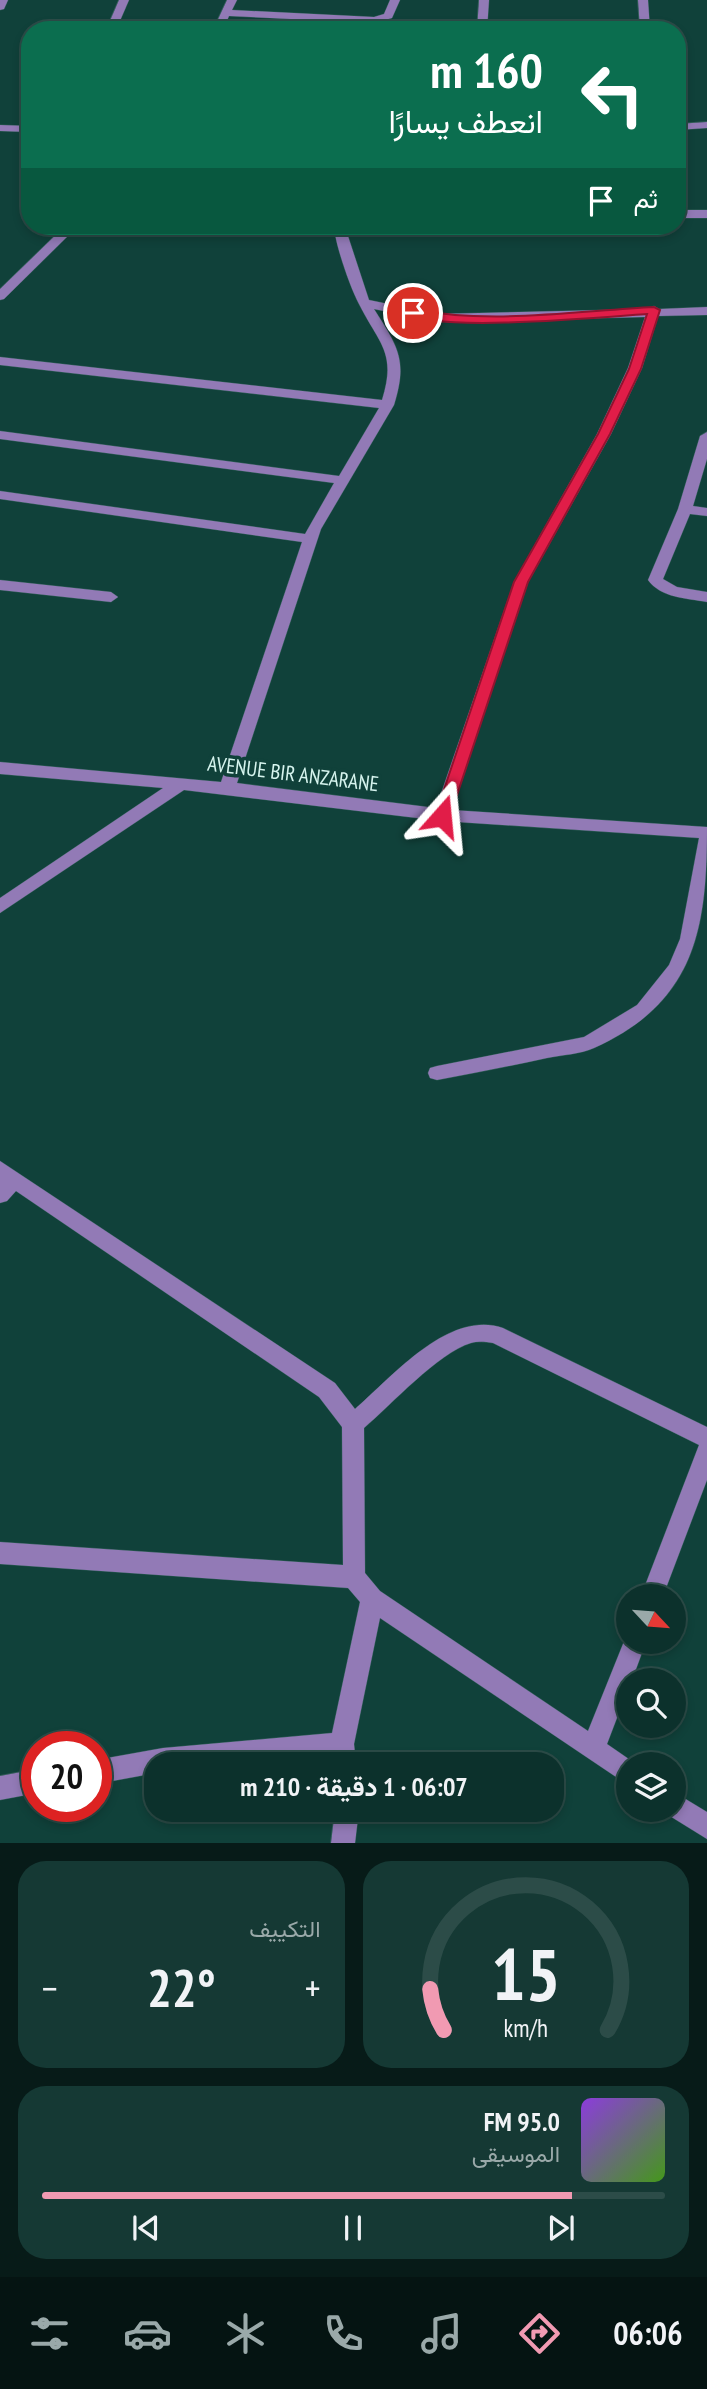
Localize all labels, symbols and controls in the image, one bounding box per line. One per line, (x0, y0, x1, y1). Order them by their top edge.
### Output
text: 160 m (430, 38, 543, 102)
icon: left (567, 49, 658, 140)
text: انعطف يسارًا (388, 100, 543, 142)
icon: arrive (582, 182, 620, 220)
text: ثم (634, 182, 658, 215)
pin (383, 283, 443, 343)
icon: arrive (394, 294, 432, 332)
street label: AVENUE BIR ANZARANE (206, 750, 380, 797)
position arrow (405, 779, 479, 853)
north arrow (616, 1584, 686, 1654)
map controls (616, 1584, 686, 1822)
button: search (616, 1668, 686, 1738)
speed limit sign: 20 (21, 1731, 112, 1822)
button: layers (616, 1752, 686, 1822)
text: 06:07 · 1 دقيقة · 210 m (240, 1770, 468, 1803)
text: التكييف (249, 1914, 321, 1943)
text: 15 (491, 1927, 561, 2021)
text: 22° (147, 1954, 216, 2021)
text: − (42, 1963, 58, 2012)
text: + (305, 1963, 320, 2012)
text: km/h (504, 2012, 548, 2044)
text: 95.0 FM (484, 2105, 560, 2138)
text: الموسيقى (472, 2139, 560, 2168)
icon: previous (127, 2209, 165, 2247)
icon: pause (334, 2209, 372, 2247)
icon: next (542, 2209, 580, 2247)
icon: filters (25, 2309, 74, 2358)
icon: car (123, 2309, 172, 2358)
icon: climate (221, 2309, 270, 2358)
icon: phone (319, 2309, 368, 2358)
icon: music (417, 2309, 466, 2358)
icon: directions (515, 2309, 564, 2358)
text: 06:06 (613, 2312, 682, 2354)

